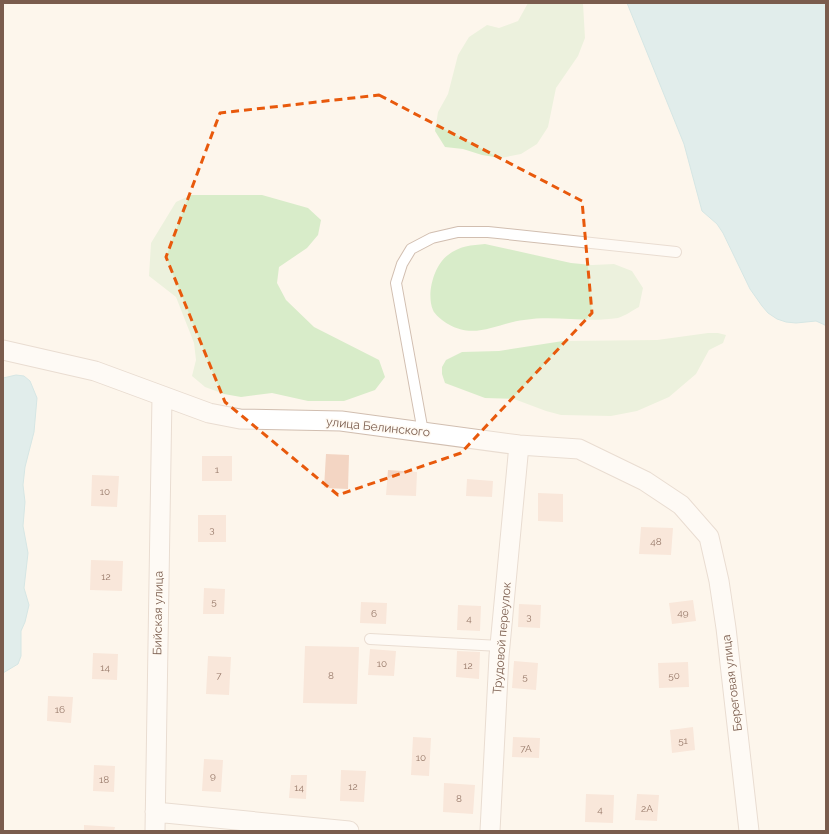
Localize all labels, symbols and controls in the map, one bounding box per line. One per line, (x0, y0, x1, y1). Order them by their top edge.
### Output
street label: улица Белинского (325, 415, 431, 439)
house number: 1 (215, 464, 220, 475)
house number: 10 (100, 486, 110, 497)
house number: 3 (209, 524, 215, 535)
house number: 48 (650, 536, 662, 547)
house number: 12 (101, 571, 111, 582)
street label: Бийская улица (150, 571, 166, 655)
street label: Трудовой переулок (490, 581, 514, 695)
house number: 5 (211, 596, 217, 607)
house number: 49 (677, 607, 689, 618)
house number: 6 (371, 608, 377, 619)
house number: 3 (526, 611, 532, 622)
house number: 4 (466, 613, 472, 624)
street label: Береговая улица (719, 634, 745, 732)
house number: 10 (377, 658, 387, 669)
house number: 12 (463, 660, 473, 671)
house number: 14 (100, 662, 110, 673)
house number: 7 (216, 670, 222, 681)
house number: 8 (328, 670, 334, 681)
house number: 50 (668, 670, 680, 681)
house number: 5 (522, 671, 528, 682)
house number: 16 (55, 704, 65, 715)
house number: 51 (678, 735, 689, 746)
house number: 7А (520, 743, 532, 754)
house number: 10 (416, 752, 426, 763)
house number: 9 (210, 770, 216, 781)
house number: 18 (99, 774, 109, 785)
house number: 12 (348, 781, 358, 792)
house number: 14 (294, 782, 304, 793)
house number: 8 (456, 793, 462, 804)
house number: 2А (641, 803, 653, 814)
house number: 4 (597, 804, 603, 815)

